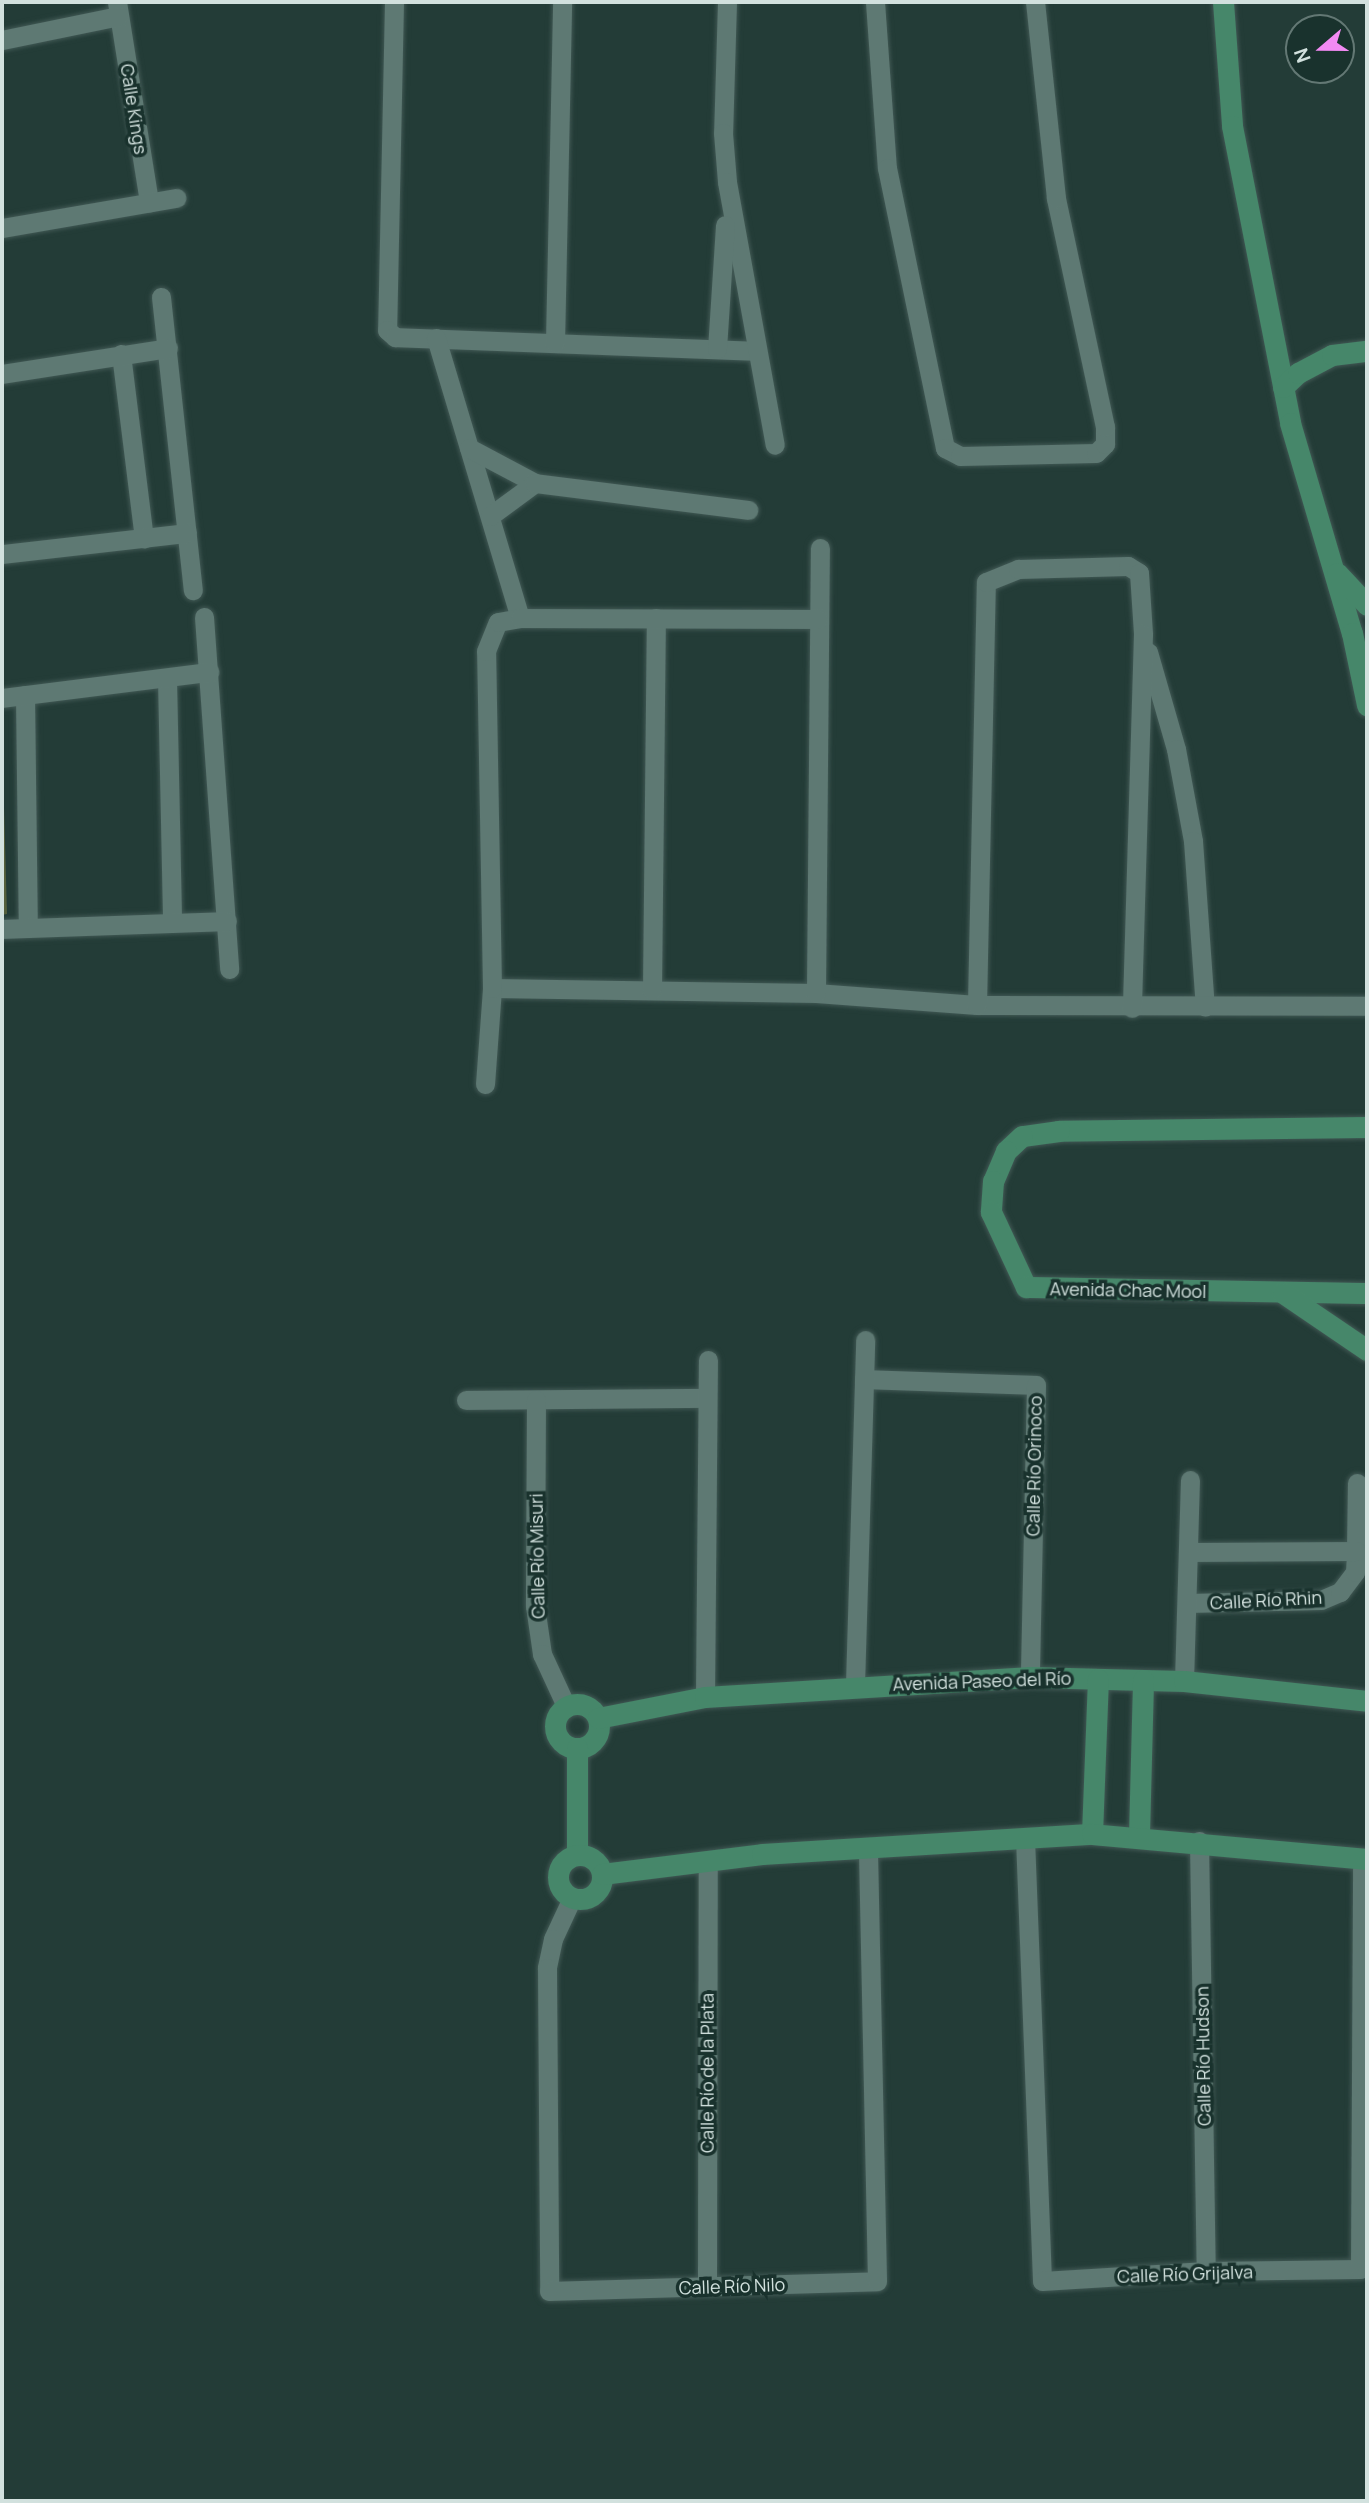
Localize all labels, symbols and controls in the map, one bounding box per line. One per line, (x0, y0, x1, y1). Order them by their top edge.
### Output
north arrow (1285, 14, 1355, 84)
text: N (1288, 45, 1317, 66)
street label: Calle Kings (116, 62, 152, 156)
street label: Avenida Chac Mool (1050, 1278, 1206, 1302)
street label: Calle Río Orinoco (1022, 1396, 1046, 1536)
street label: Calle Río Misuri (525, 1493, 549, 1619)
street label: Calle Río Rhin (1209, 1586, 1323, 1614)
street label: Avenida Paseo del Río (892, 1667, 1072, 1695)
street label: Calle Río Hudson (1191, 1986, 1215, 2126)
street label: Calle Río de la Plata (696, 1993, 718, 2153)
street label: Calle Río Grijalva (1117, 2261, 1253, 2287)
street label: Calle Río Nilo (678, 2273, 786, 2299)

